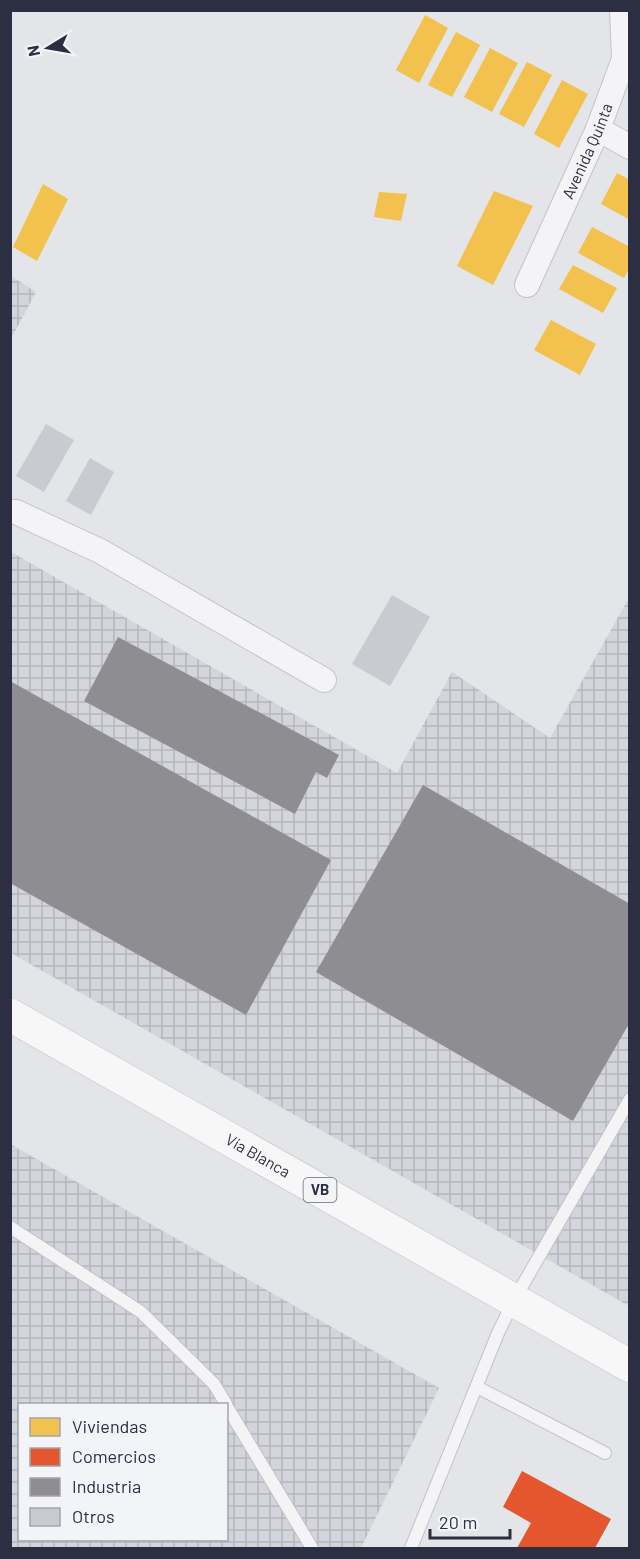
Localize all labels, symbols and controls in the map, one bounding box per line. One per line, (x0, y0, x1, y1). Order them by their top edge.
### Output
north arrow (18, 18, 78, 78)
text: N (22, 44, 43, 58)
street label: Avenida Quinta (558, 100, 616, 202)
street label: Vía Blanca (223, 1129, 294, 1181)
road number: VB (304, 1178, 336, 1202)
legend (18, 1403, 228, 1541)
text: Viviendas (72, 1415, 147, 1437)
text: Comercios (72, 1445, 156, 1467)
text: Industria (72, 1475, 141, 1497)
scale bar (430, 1502, 510, 1540)
text: Otros (72, 1505, 115, 1527)
text: 20 m (439, 1511, 477, 1533)

